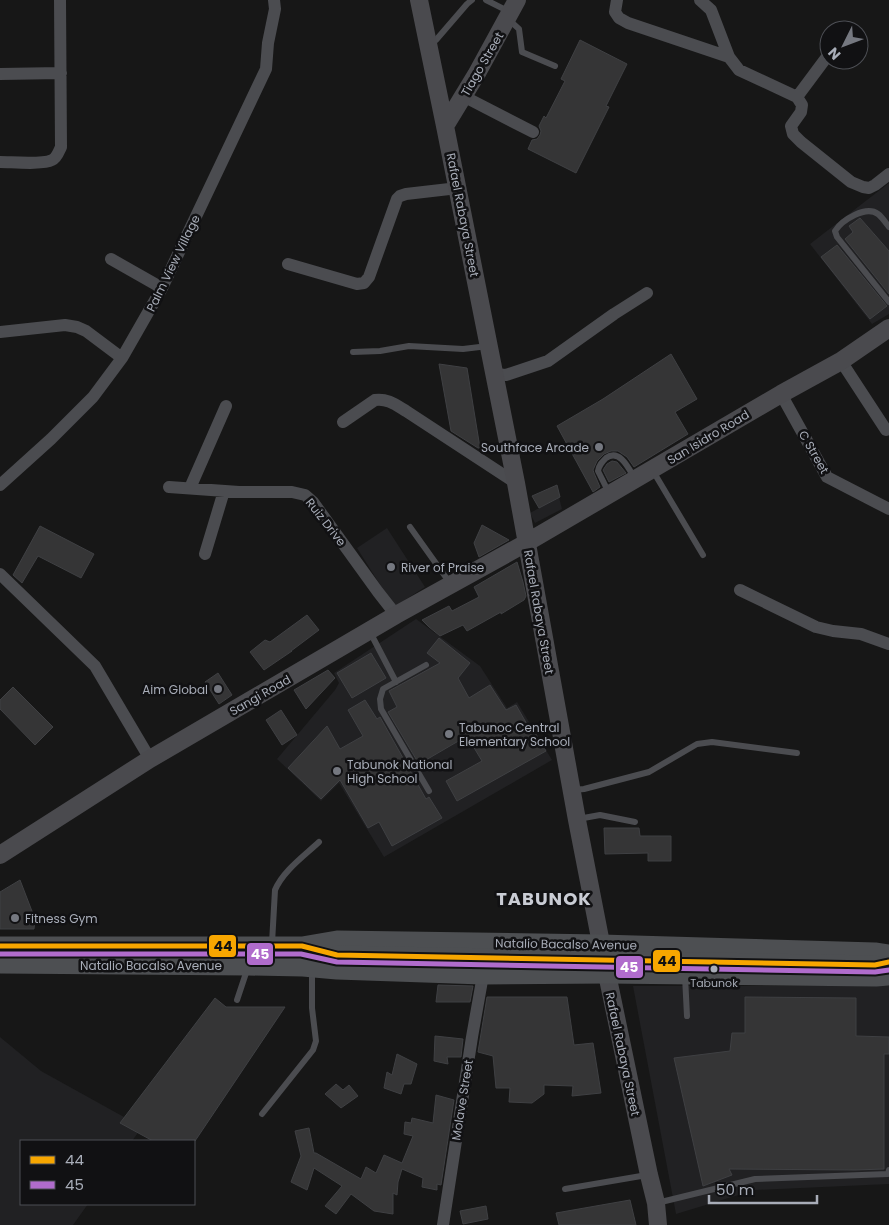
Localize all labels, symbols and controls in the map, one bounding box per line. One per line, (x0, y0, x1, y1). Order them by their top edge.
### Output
north arrow (819, 20, 869, 70)
street label: Tiago Street (457, 29, 507, 99)
text: N (823, 43, 845, 64)
street label: Rafael Rabaya Street (443, 152, 483, 278)
street label: Palm View Village (142, 212, 204, 314)
street label: San Isidro Road (664, 406, 752, 468)
street label: C Street (795, 427, 833, 477)
place label: Southface Arcade (481, 439, 589, 456)
marker: Southface Arcade (593, 441, 605, 453)
street label: Ruiz Drive (302, 494, 350, 550)
street label: Rafael Rabaya Street (520, 549, 558, 675)
place label: River of Praise (401, 559, 484, 576)
marker: River of Praise (385, 561, 397, 573)
street label: Sangi Road (226, 671, 294, 719)
place label: Aim Global (142, 681, 208, 698)
marker: Aim Global (212, 683, 224, 695)
place label: Tabunoc Central Elementary School (459, 719, 570, 750)
marker: Tabunoc Central Elementary School (443, 728, 455, 740)
place label: Tabunok National High School (347, 756, 452, 787)
marker: Tabunok National High School (331, 765, 343, 777)
district label: TABUNOK (496, 886, 592, 911)
place label: Fitness Gym (25, 910, 98, 927)
marker: Fitness Gym (9, 912, 21, 924)
line badge: 44 (208, 934, 237, 958)
street label: Natalio Bacalso Avenue (495, 934, 637, 954)
text: 44 (214, 936, 232, 956)
line badge: 45 (246, 942, 274, 966)
text: 45 (251, 944, 269, 964)
line badge: 44 (652, 949, 681, 973)
text: 44 (658, 951, 676, 971)
line badge: 45 (615, 955, 644, 979)
street label: Natalio Bacalso Avenue (80, 957, 222, 974)
text: 45 (620, 957, 638, 977)
marker: Tabunok (709, 964, 719, 974)
place label: Tabunok (690, 975, 738, 991)
street label: Rafael Rabaya Street (602, 991, 644, 1117)
street label: Molave Street (447, 1058, 477, 1142)
legend (20, 1140, 195, 1205)
text: 44 (65, 1149, 84, 1170)
scale bar (709, 1172, 816, 1204)
text: 45 (65, 1174, 84, 1195)
text: 50 m (716, 1179, 754, 1200)

